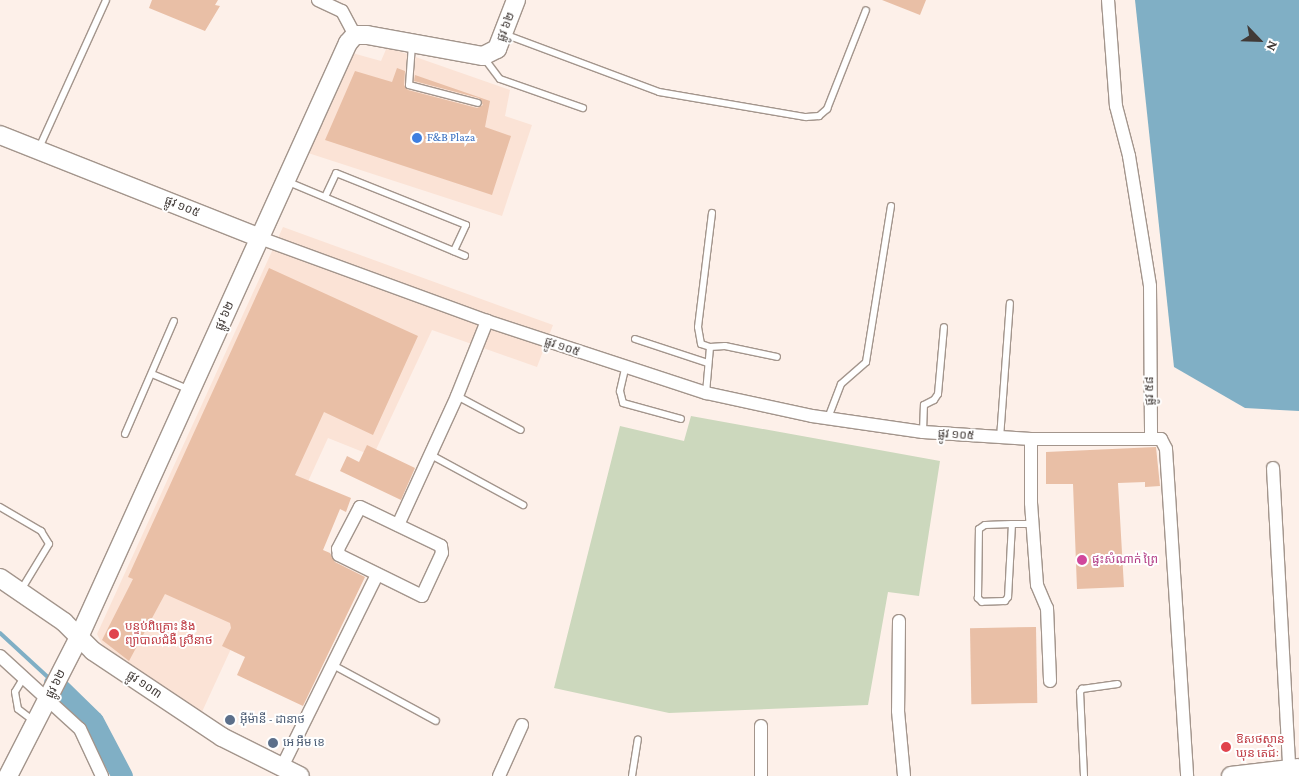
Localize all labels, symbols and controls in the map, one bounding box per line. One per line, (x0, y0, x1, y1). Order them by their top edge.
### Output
street label: ផ្លូវ ៦២ (494, 10, 518, 44)
north arrow (1234, 15, 1284, 65)
text: N (1263, 38, 1282, 54)
place label: F&B Plaza (427, 131, 475, 145)
marker: F&B Plaza (411, 132, 423, 144)
street label: ផ្លូវ ១០៥ (162, 193, 202, 221)
street label: ផ្លូវ ៦២ (212, 299, 238, 333)
street label: ផ្លូវ ១០៥ (542, 334, 582, 360)
street label: ផ្លូវ ៥៨ (1143, 376, 1157, 406)
street label: ផ្លូវ ១០៥ (937, 427, 975, 443)
place label: ផ្ទះសំណាក់ ព្រៃ (1092, 553, 1158, 567)
marker: ផ្ទះសំណាក់ ព្រៃ (1076, 554, 1088, 566)
place label: បន្ទប់ពិគ្រោះ និង ព្យាបាលជំងឺ ស្រីនាថ (125, 620, 213, 648)
marker: បន្ទប់ពិគ្រោះ និង ព្យាបាលជំងឺ ស្រីនាថ (107, 627, 121, 641)
street label: ផ្លូវ ៦២ (43, 667, 69, 701)
street label: ផ្លូវ ១០៣ (124, 668, 164, 702)
place label: អ៊ីម៉ានី - ដានាថ (240, 713, 305, 727)
marker: អ៊ីម៉ានី - ដានាថ (224, 714, 236, 726)
place label: ឱសថស្ថាន ឃុន តេជៈ (1236, 733, 1285, 761)
place label: អេ អឹម ខេ (283, 736, 325, 750)
marker: អេ អឹម ខេ (267, 737, 279, 749)
marker: ឱសថស្ថាន ឃុន តេជៈ (1220, 741, 1232, 753)

